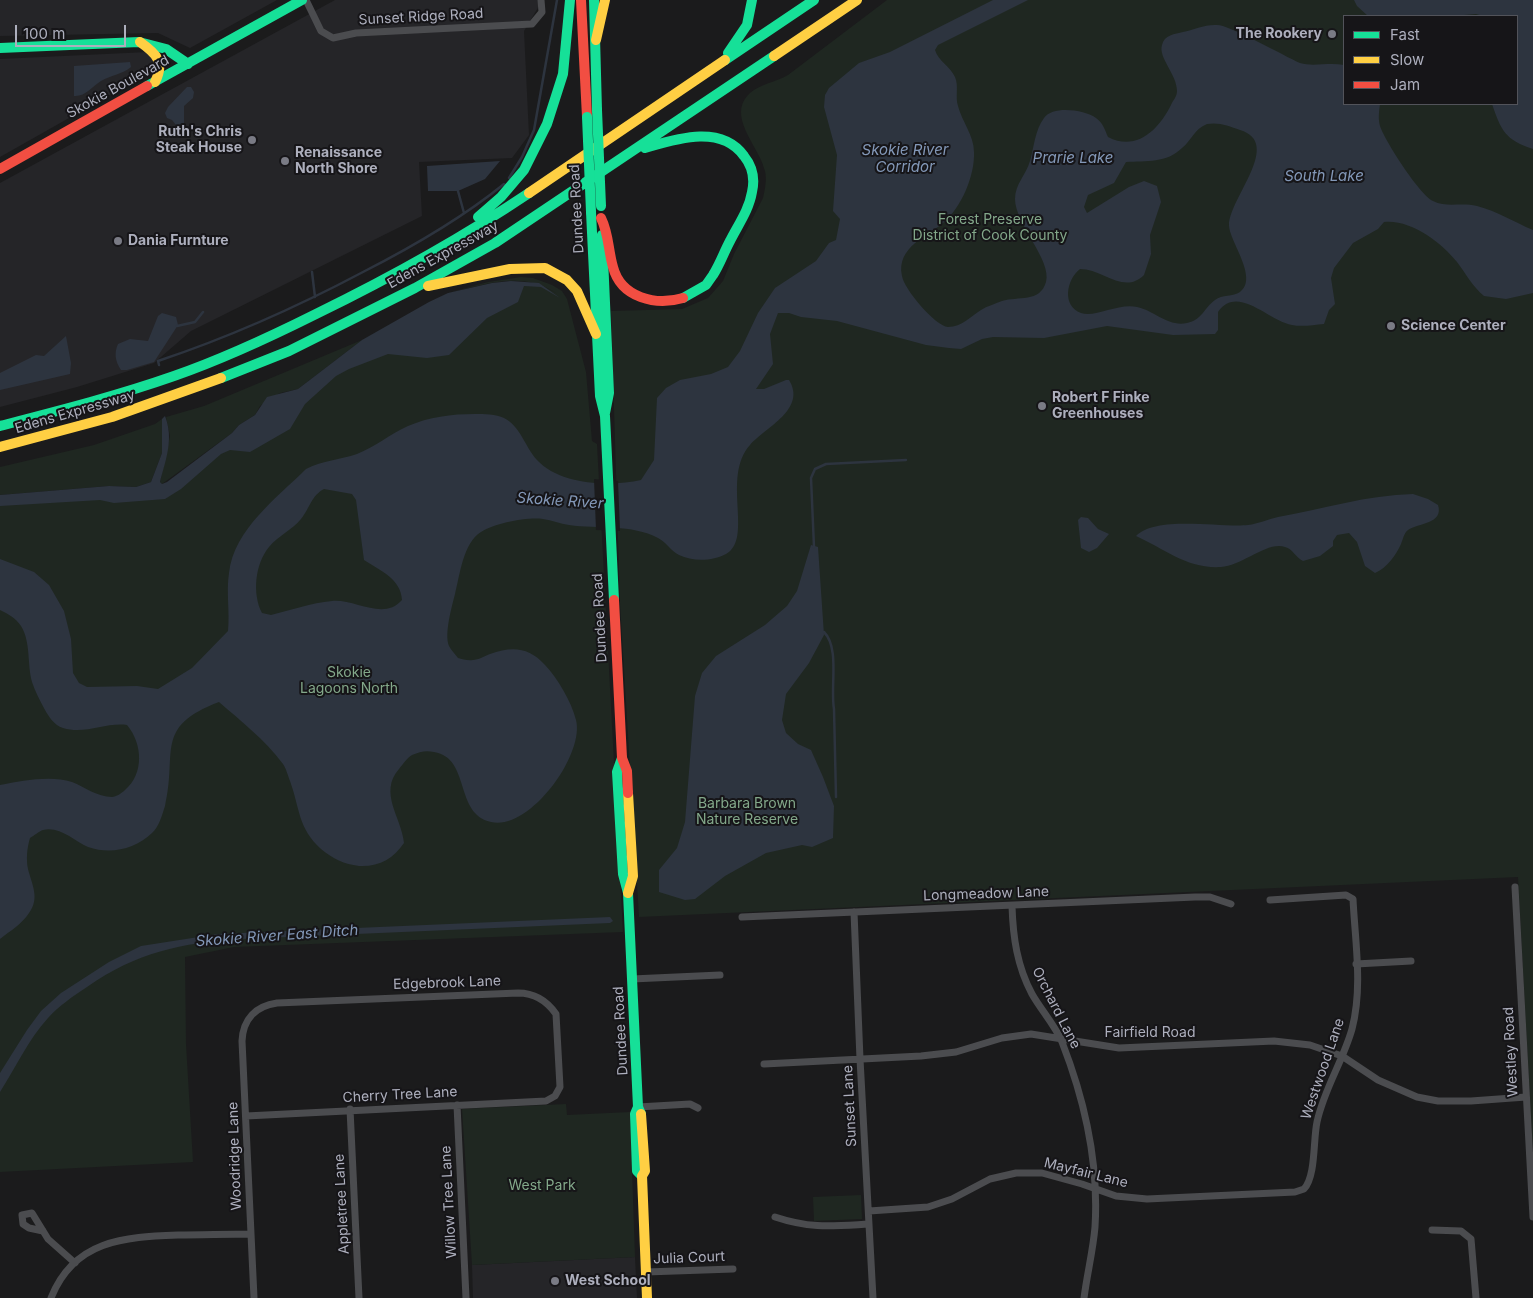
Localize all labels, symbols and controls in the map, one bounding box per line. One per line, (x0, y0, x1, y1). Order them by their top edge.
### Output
street label: Sunset Ridge Road (358, 5, 484, 29)
scale bar (18, 15, 129, 47)
legend (1343, 15, 1518, 105)
text: 100 m (23, 24, 65, 43)
text: Fast (1390, 25, 1420, 44)
place label: The Rookery (1236, 26, 1322, 42)
marker: The Rookery (1326, 28, 1338, 40)
text: Slow (1390, 50, 1424, 69)
street label: Skokie Boulevard (64, 52, 172, 122)
text: Jam (1390, 75, 1420, 94)
place label: Ruth's Chris Steak House (156, 124, 242, 156)
marker: Ruth's Chris Steak House (246, 134, 258, 146)
water label: Skokie River Corridor (862, 141, 948, 176)
place label: Renaissance North Shore (295, 145, 382, 178)
water label: Prarie Lake (1033, 149, 1113, 167)
marker: Renaissance North Shore (279, 155, 291, 167)
street label: Dundee Road (566, 164, 588, 254)
water label: South Lake (1284, 167, 1364, 185)
park label: Forest Preserve District of Cook County (913, 212, 1067, 244)
street label: Edens Expressway (385, 218, 501, 292)
place label: Dania Furnture (128, 233, 229, 249)
marker: Dania Furnture (112, 235, 124, 247)
place label: Science Center (1401, 318, 1506, 334)
marker: Science Center (1385, 320, 1397, 332)
street label: Edens Expressway (13, 387, 137, 437)
place label: Robert F Finke Greenhouses (1052, 390, 1150, 422)
marker: Robert F Finke Greenhouses (1036, 400, 1048, 412)
water label: Skokie River (516, 489, 604, 513)
street label: Dundee Road (589, 573, 611, 663)
park label: Skokie Lagoons North (300, 665, 398, 698)
park label: Barbara Brown Nature Reserve (696, 796, 798, 829)
street label: Longmeadow Lane (923, 883, 1049, 905)
water label: Skokie River East Ditch (195, 921, 359, 951)
street label: Orchard Lane (1028, 964, 1084, 1052)
street label: Edgebrook Lane (393, 973, 501, 993)
street label: Dundee Road (610, 986, 632, 1076)
street label: Westley Road (1500, 1007, 1522, 1097)
street label: Westwood Lane (1298, 1016, 1348, 1122)
street label: Fairfield Road (1104, 1025, 1196, 1041)
street label: Sunset Lane (839, 1065, 861, 1147)
street label: Cherry Tree Lane (342, 1084, 458, 1106)
street label: Woodridge Lane (225, 1101, 245, 1211)
street label: Willow Tree Lane (438, 1145, 460, 1259)
street label: Appletree Lane (331, 1153, 353, 1255)
street label: Mayfair Lane (1042, 1154, 1130, 1192)
park label: West Park (508, 1178, 576, 1194)
street label: Julia Court (653, 1248, 725, 1268)
place label: West School (565, 1273, 651, 1289)
marker: West School (549, 1275, 561, 1287)

